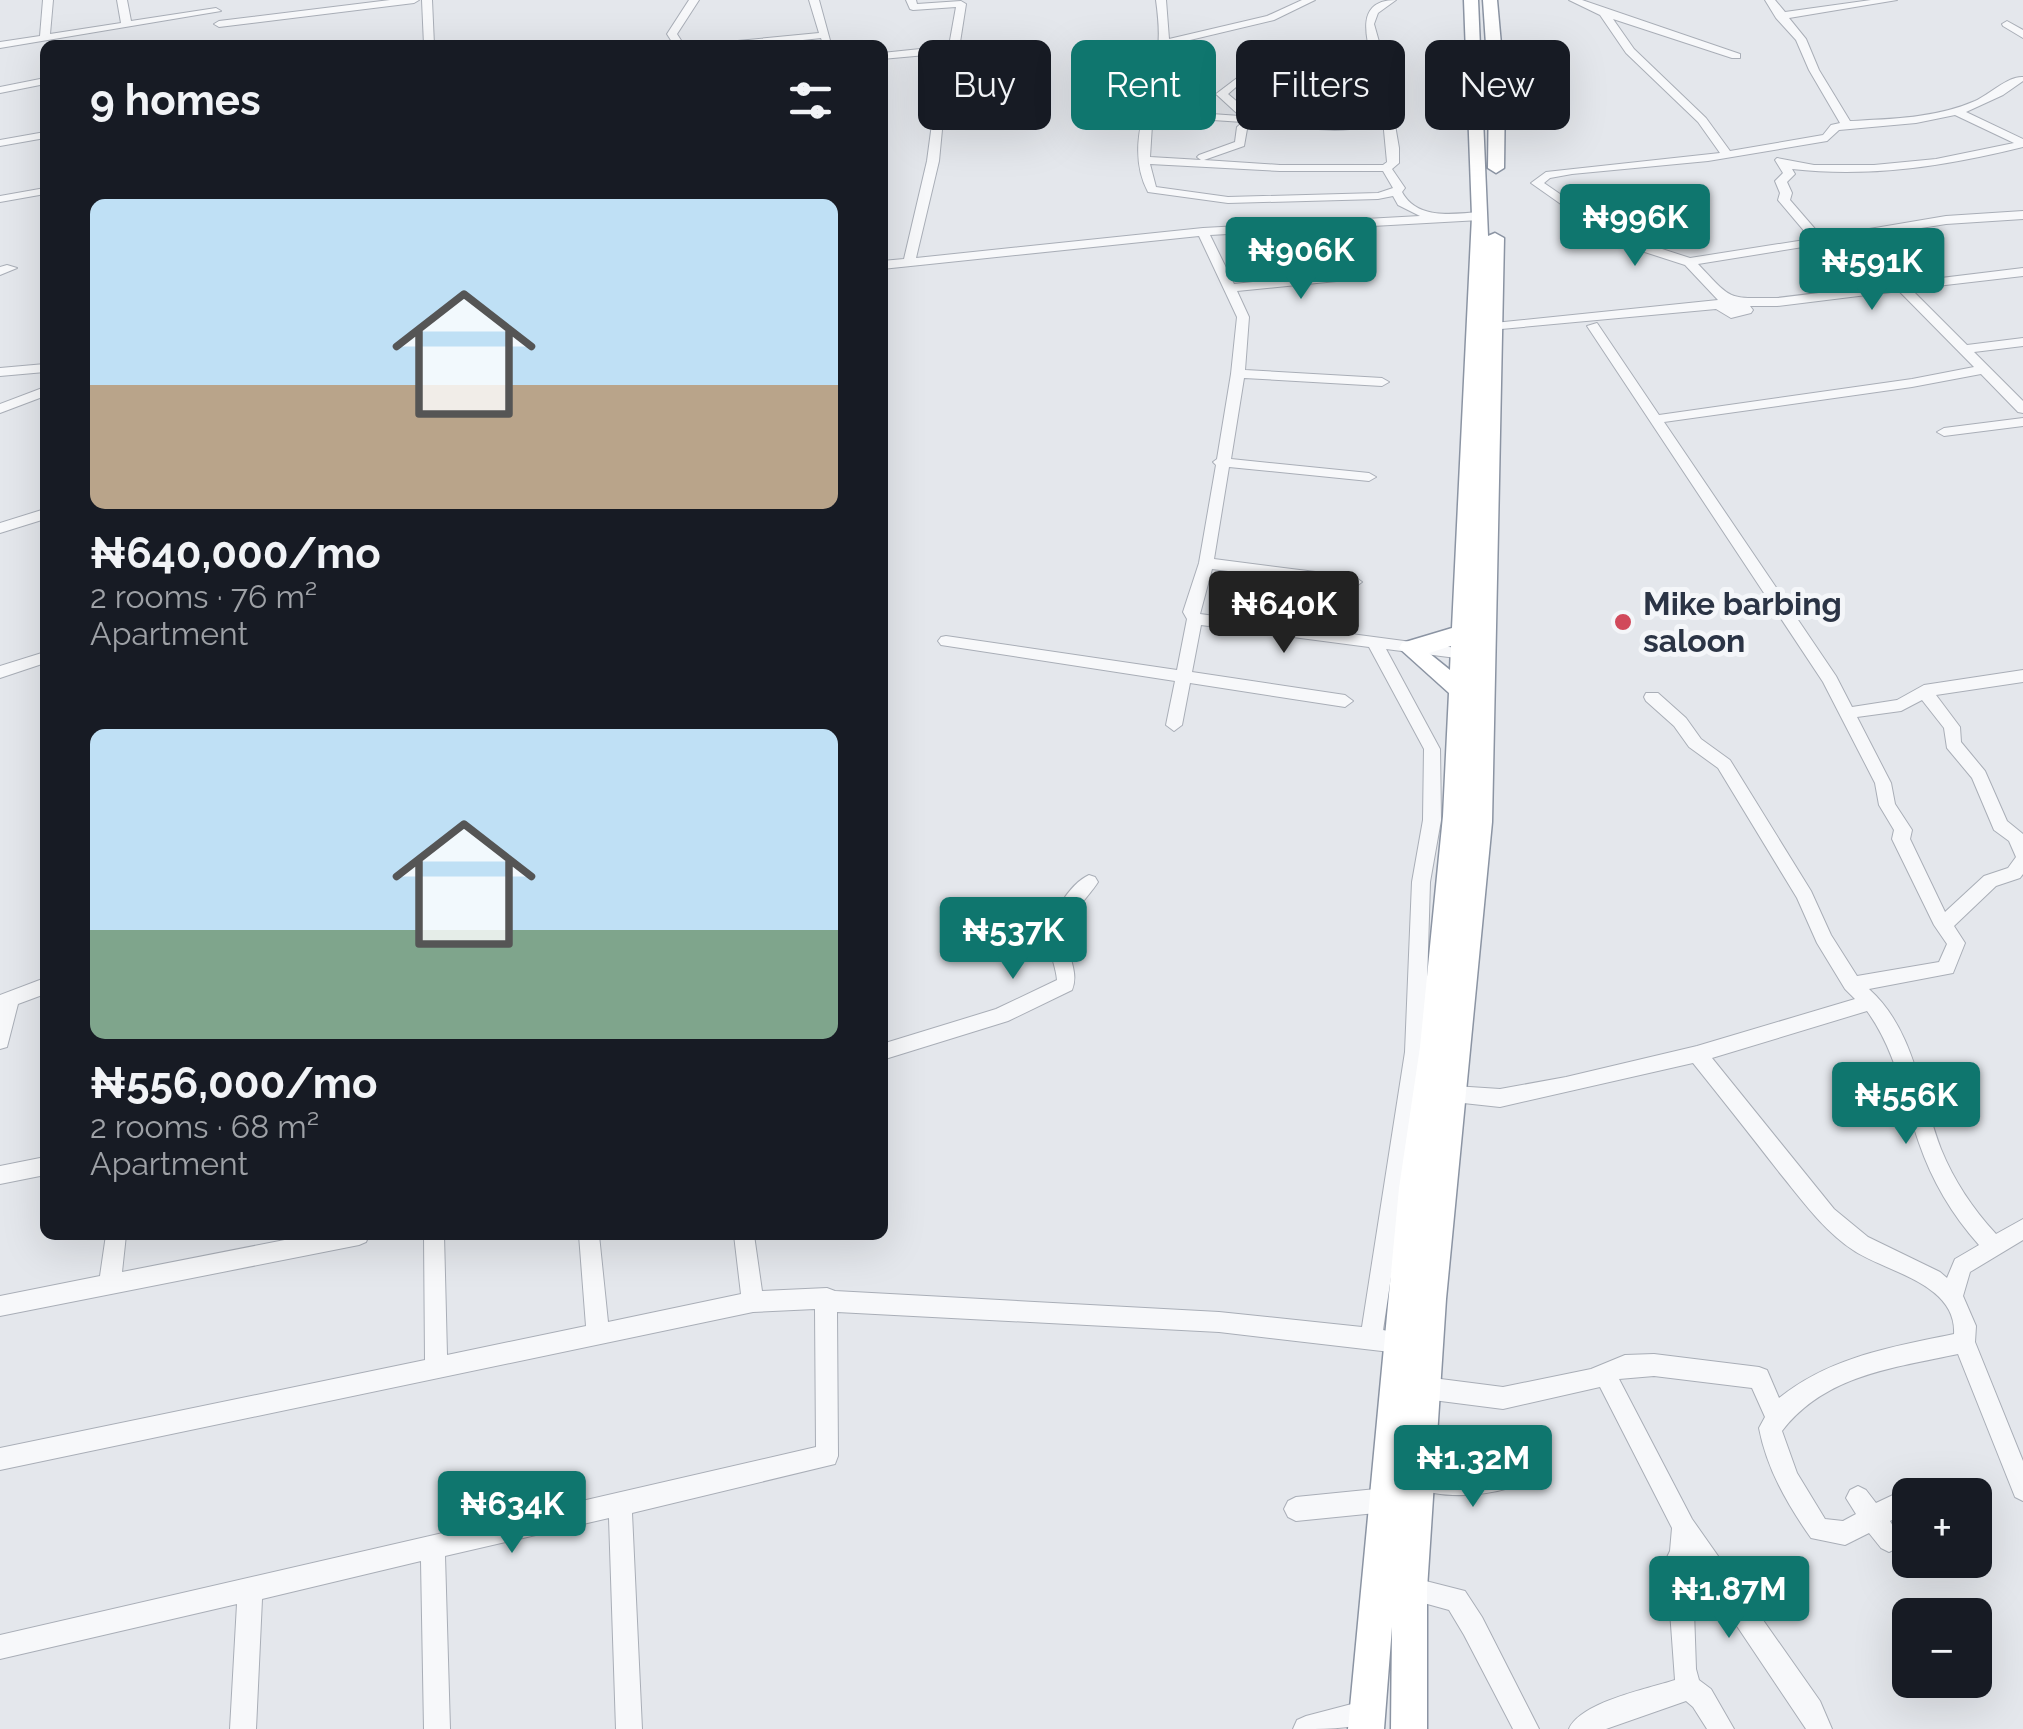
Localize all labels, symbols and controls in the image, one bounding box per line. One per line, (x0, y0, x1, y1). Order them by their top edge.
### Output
chip: Buy (918, 40, 1051, 130)
chip: Rent (1071, 40, 1216, 130)
chip: Filters (1236, 40, 1405, 130)
chip: New (1425, 40, 1570, 130)
icon: filters (783, 73, 838, 128)
text: 9 homes (90, 76, 261, 125)
pin: ₦996K (1565, 184, 1705, 269)
text: ₦996K (1582, 198, 1688, 235)
pin: ₦906K (1231, 217, 1371, 302)
pin: ₦591K (1802, 228, 1942, 313)
text: ₦906K (1248, 231, 1354, 268)
text: ₦591K (1821, 242, 1923, 279)
icon: home (374, 264, 554, 444)
text: ₦640,000/mo (90, 529, 381, 578)
pin: ₦640K (1214, 571, 1354, 656)
text: 2 rooms · 76 m² (90, 578, 317, 615)
text: ₦640K (1231, 585, 1337, 622)
place label: Mike barbing saloon (1643, 585, 1842, 659)
marker: Mike barbing saloon (1612, 611, 1634, 633)
text: Apartment (90, 615, 248, 652)
icon: home (374, 794, 554, 974)
pin: ₦537K (943, 897, 1083, 982)
text: ₦537K (962, 911, 1064, 948)
text: ₦556,000/mo (90, 1059, 377, 1108)
pin: ₦556K (1836, 1062, 1976, 1147)
text: ₦556K (1854, 1076, 1958, 1113)
text: 2 rooms · 68 m² (90, 1108, 319, 1145)
text: Apartment (90, 1145, 248, 1182)
pin: ₦1.32M (1392, 1425, 1554, 1510)
text: ₦1.32M (1416, 1439, 1530, 1476)
pin: ₦634K (442, 1471, 582, 1556)
map controls (1892, 1478, 1992, 1698)
button: + (1892, 1478, 1992, 1578)
text: ₦634K (460, 1485, 564, 1522)
pin: ₦1.87M (1648, 1556, 1810, 1641)
text: ₦1.87M (1671, 1570, 1787, 1607)
button: − (1892, 1598, 1992, 1698)

